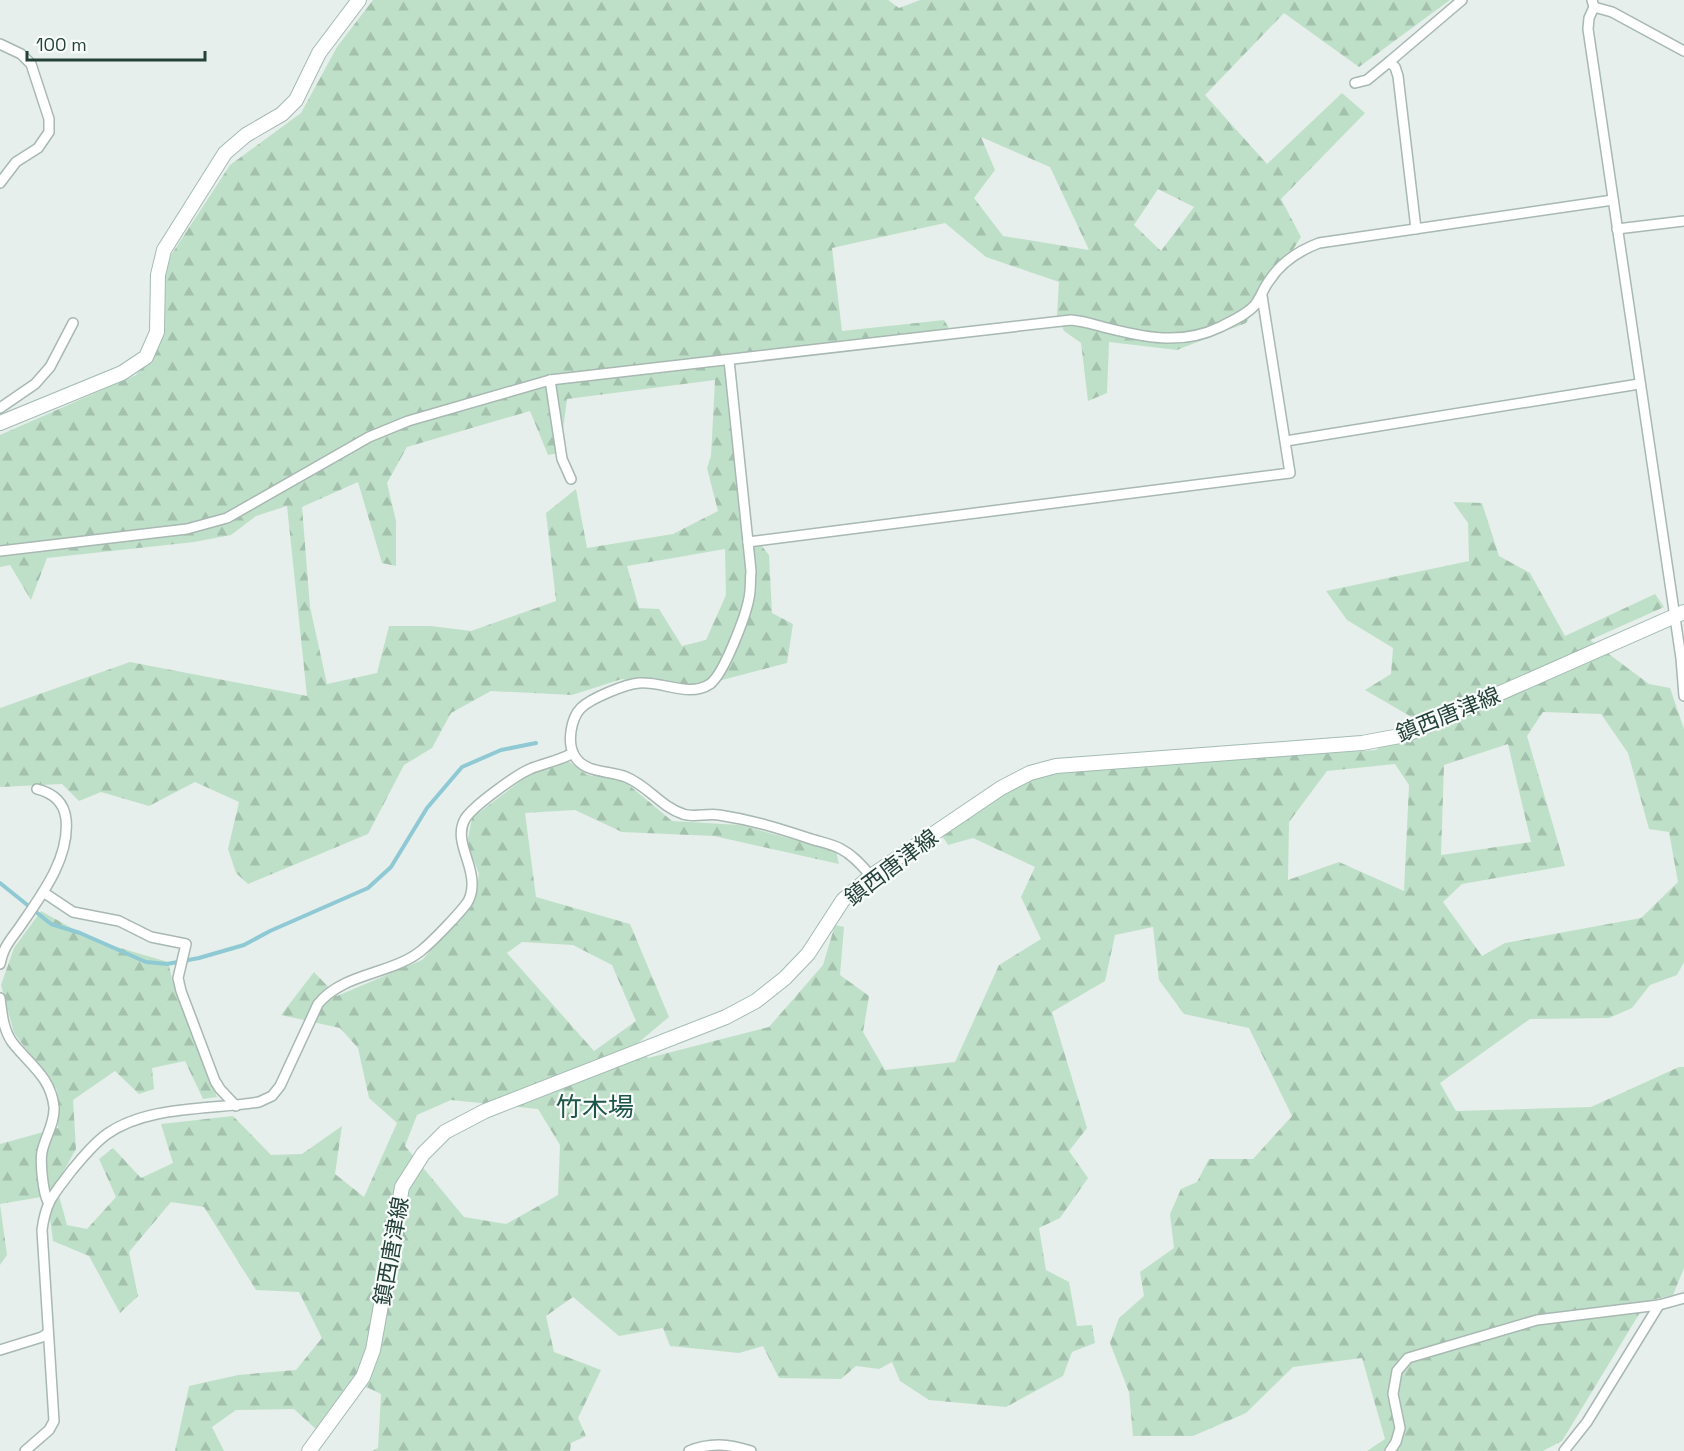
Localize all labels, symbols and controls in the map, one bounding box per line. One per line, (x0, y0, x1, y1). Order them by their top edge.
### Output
scale bar (27, 24, 206, 62)
text: 100 m (36, 33, 87, 56)
street label: 鎮西唐津線 (1392, 680, 1504, 748)
street label: 鎮西唐津線 (839, 823, 943, 911)
district label: 竹木場 (556, 1090, 634, 1124)
street label: 鎮西唐津線 (368, 1194, 414, 1308)

